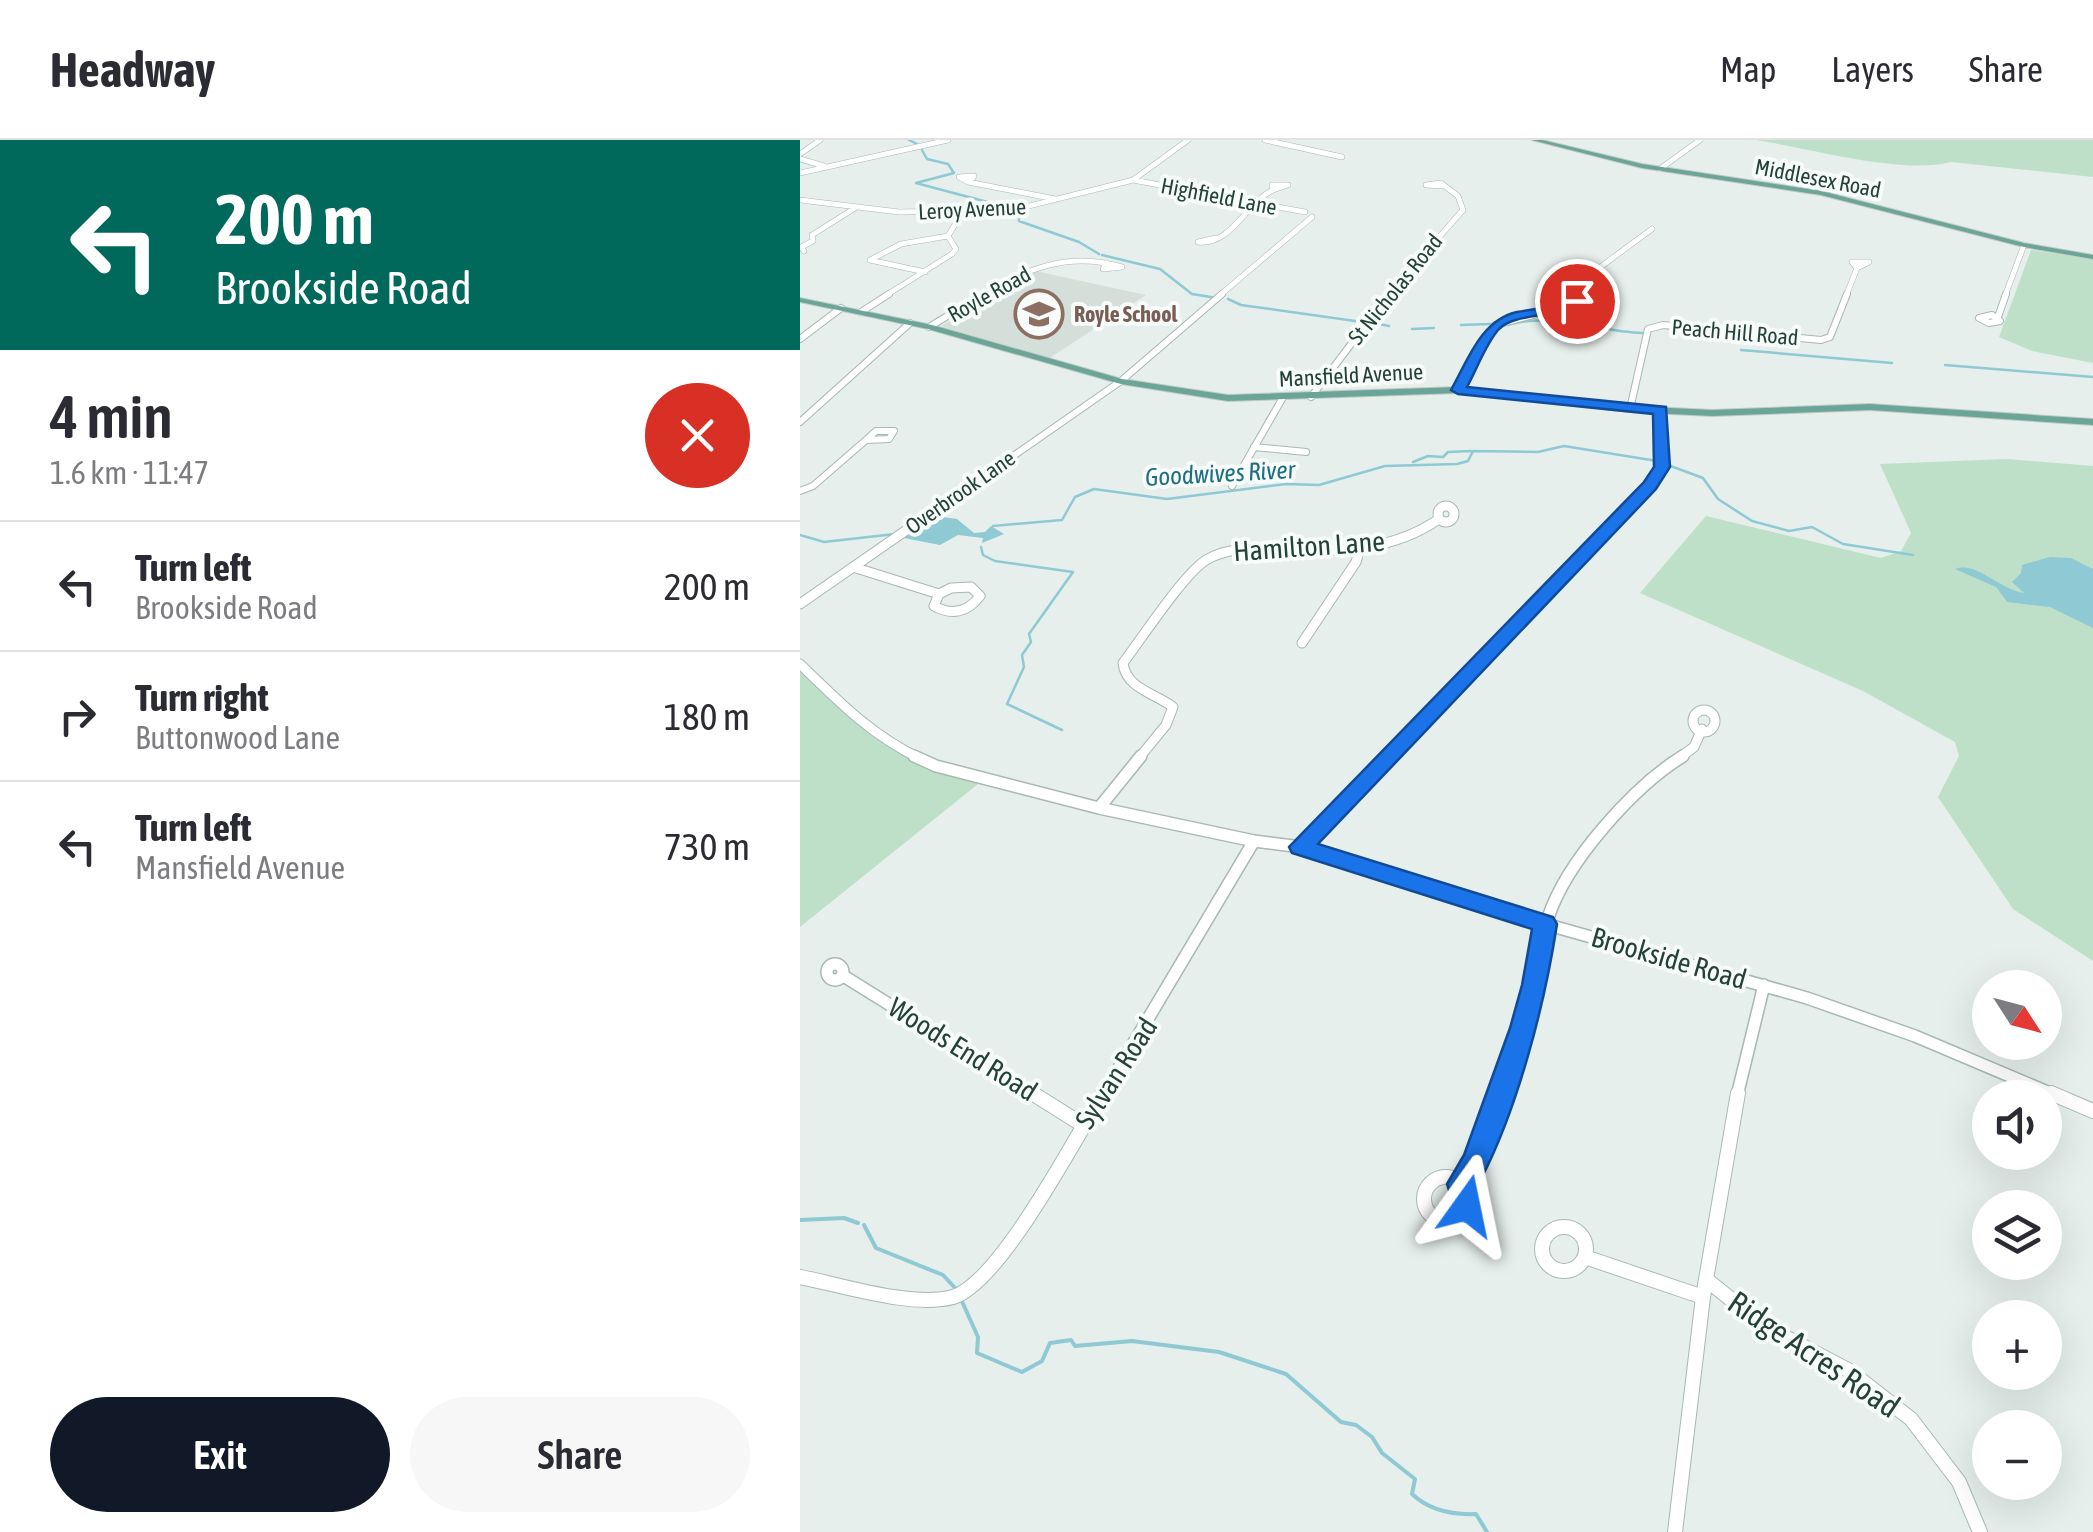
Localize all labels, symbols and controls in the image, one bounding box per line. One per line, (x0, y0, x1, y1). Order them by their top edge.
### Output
text: Headway (50, 42, 215, 97)
text: Map (1720, 49, 1776, 89)
text: Layers (1831, 49, 1914, 89)
text: Share (1969, 49, 2043, 89)
street label: Middlesex Road (1753, 153, 1883, 203)
street label: Highfield Lane (1159, 172, 1279, 220)
text: 200 m (215, 179, 374, 259)
icon: left (50, 180, 180, 310)
street label: Leroy Avenue (917, 193, 1027, 225)
street label: St Nicholas Road (1343, 229, 1447, 349)
pin (1535, 259, 1620, 344)
street label: Royle Road (943, 261, 1035, 327)
text: Brookside Road (215, 262, 472, 314)
icon: arrive (1550, 274, 1605, 329)
school or university icon: Royle School (1013, 288, 1065, 340)
place label: Royle School (1074, 301, 1179, 327)
street label: Peach Hill Road (1671, 314, 1799, 350)
street label: Mansfield Avenue (1278, 358, 1424, 392)
text: 4 min (50, 382, 173, 451)
button: close (645, 383, 750, 488)
street label: Overbrook Lane (900, 445, 1020, 539)
text: 1.6 km · 11:47 (50, 454, 209, 491)
water label: Goodwives River (1144, 455, 1297, 491)
street label: Hamilton Lane (1232, 525, 1386, 567)
text: Turn left (135, 546, 251, 589)
icon: left (50, 559, 105, 614)
text: 200 m (664, 565, 750, 608)
text: Brookside Road (135, 589, 318, 626)
text: Turn right (135, 676, 269, 719)
icon: right (50, 689, 105, 744)
text: 180 m (664, 695, 750, 738)
text: Buttonwood Lane (135, 719, 340, 756)
text: Turn left (135, 806, 251, 849)
icon: left (50, 819, 105, 874)
text: 730 m (664, 825, 750, 868)
text: Mansfield Avenue (135, 849, 345, 886)
street label: Brookside Road (1588, 921, 1750, 995)
north arrow (1972, 970, 2062, 1060)
map controls (1972, 970, 2062, 1500)
street label: Woods End Road (883, 991, 1043, 1107)
street label: Sylvan Road (1068, 1012, 1164, 1134)
button: sound (1972, 1080, 2062, 1170)
position arrow (1415, 1154, 1519, 1258)
button: layers (1972, 1190, 2062, 1280)
street label: Ridge Acres Road (1721, 1283, 1907, 1425)
button: + (1972, 1300, 2062, 1390)
button: Exit (50, 1397, 390, 1512)
button: Share (410, 1397, 750, 1512)
button: − (1972, 1410, 2062, 1500)

